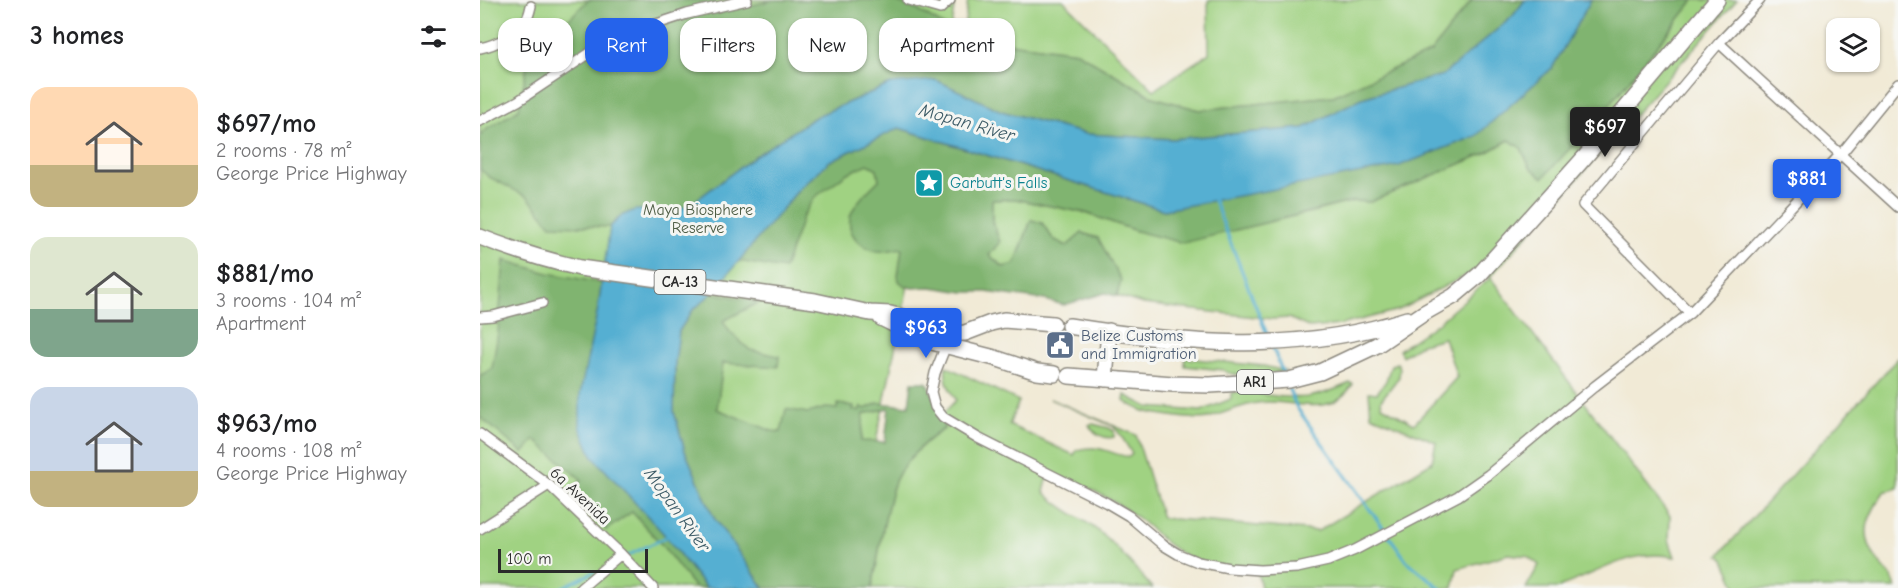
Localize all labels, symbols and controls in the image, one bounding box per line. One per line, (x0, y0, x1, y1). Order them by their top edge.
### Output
chip: Buy (498, 18, 573, 72)
chip: Rent (585, 18, 668, 72)
chip: Filters (680, 18, 776, 72)
chip: New (788, 18, 867, 72)
chip: Apartment (879, 18, 1015, 72)
map controls (1826, 18, 1880, 72)
button: layers (1826, 18, 1880, 72)
icon: filters (417, 20, 450, 53)
text: 3 homes (30, 21, 124, 51)
water label: Mopan River (916, 99, 1018, 147)
pin: $697 (1569, 107, 1641, 158)
text: $697/mo (216, 109, 316, 139)
icon: home (78, 111, 150, 183)
text: $697 (1584, 115, 1626, 138)
text: 2 rooms · 78 m² (216, 139, 352, 162)
pin: $881 (1771, 159, 1843, 210)
text: George Price Highway (216, 162, 407, 185)
place icon: Garbutt's Falls (913, 167, 945, 199)
text: $881 (1787, 167, 1827, 190)
place label: Garbutt's Falls (950, 174, 1048, 192)
park label: Maya Biosphere Reserve (643, 201, 753, 237)
text: $881/mo (216, 259, 314, 289)
icon: home (78, 261, 150, 333)
road number: CA-13 (654, 270, 706, 294)
text: 3 rooms · 104 m² (216, 289, 361, 312)
pin: $963 (890, 308, 962, 359)
text: Apartment (216, 312, 306, 335)
text: $963 (905, 316, 947, 339)
place label: Belize Customs and Immigration (1081, 327, 1197, 363)
public building icon: Belize Customs and Immigration (1044, 329, 1076, 361)
road number: AR1 (1237, 370, 1273, 394)
text: $963/mo (216, 409, 317, 439)
icon: home (78, 411, 150, 483)
text: 4 rooms · 108 m² (216, 439, 361, 462)
text: George Price Highway (216, 462, 407, 485)
water label: Mopan River (639, 463, 715, 557)
street label: 6a Avenida (546, 464, 614, 528)
scale bar (498, 546, 648, 574)
text: 100 m (507, 550, 551, 568)

